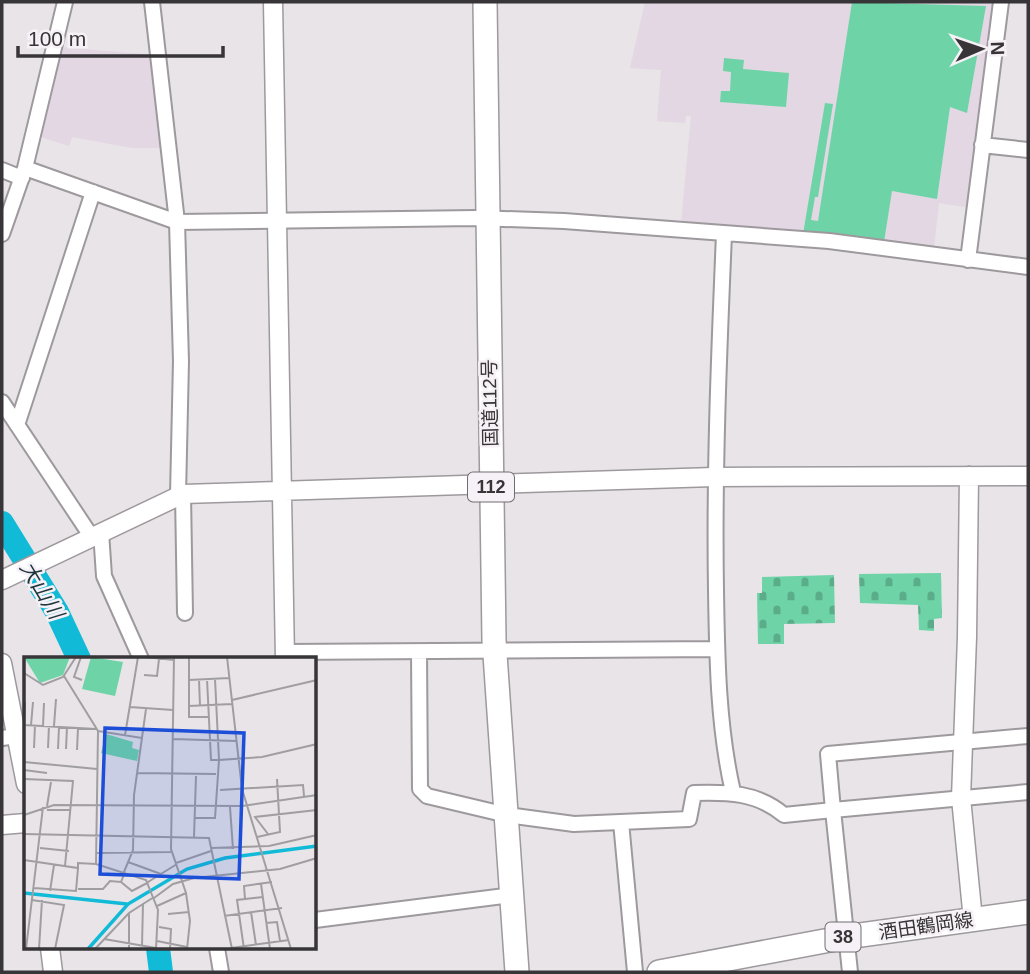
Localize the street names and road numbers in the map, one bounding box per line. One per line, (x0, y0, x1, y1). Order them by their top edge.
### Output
street label: 国道112号 (479, 359, 501, 447)
road number: 112 (468, 472, 514, 502)
street label: 酒田鶴岡線 (877, 909, 975, 943)
road number: 38 (826, 922, 860, 952)

